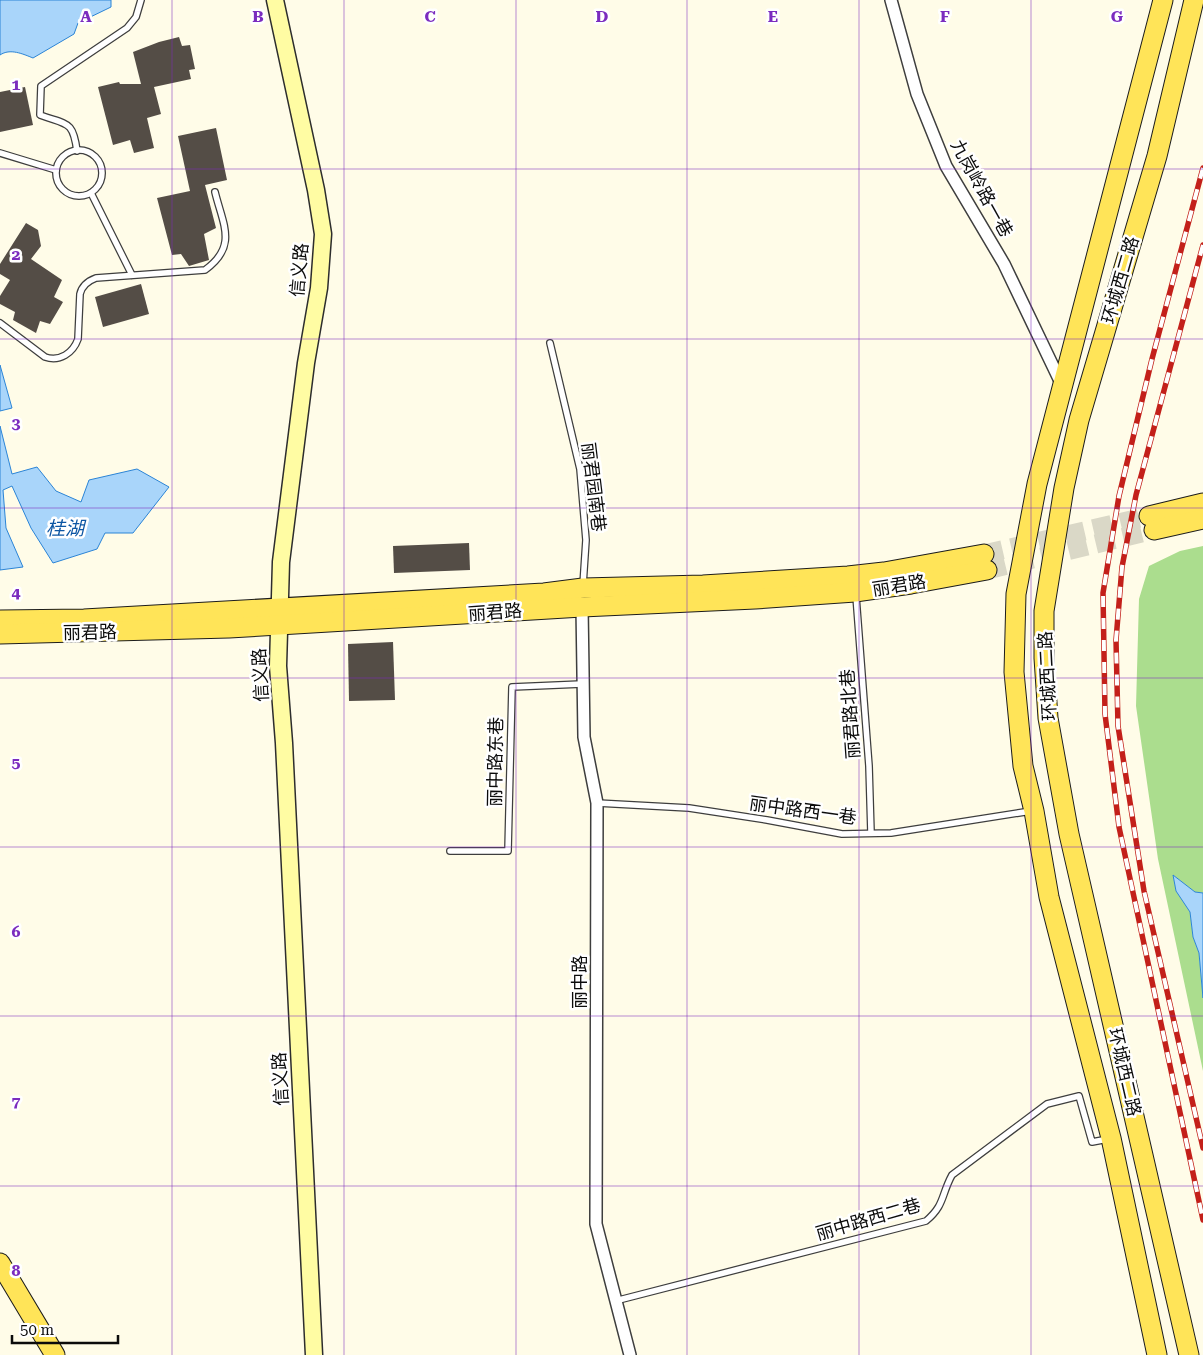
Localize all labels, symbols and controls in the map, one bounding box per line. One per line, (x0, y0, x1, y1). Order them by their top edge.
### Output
text: A (80, 7, 92, 26)
text: B (252, 7, 264, 26)
text: C (424, 7, 436, 26)
text: D (596, 7, 609, 26)
text: E (768, 7, 778, 26)
text: F (940, 7, 950, 26)
text: G (1111, 7, 1124, 26)
text: 1 (12, 75, 21, 94)
street label: 九岗岭路一巷 (947, 136, 1017, 240)
street label: 环城西二路 (1098, 234, 1142, 326)
street label: 信义路 (286, 242, 312, 298)
text: 2 (12, 245, 21, 264)
text: 3 (12, 414, 21, 433)
street label: 丽君园南巷 (578, 441, 610, 533)
water label: 桂湖 (46, 517, 87, 540)
street label: 丽君路 (871, 570, 927, 600)
text: 4 (12, 583, 21, 602)
street label: 丽君路 (467, 600, 523, 624)
street label: 丽君路 (63, 621, 117, 643)
street label: 环城西二路 (1034, 631, 1060, 721)
street label: 信义路 (248, 647, 272, 703)
street label: 丽君路北巷 (836, 668, 864, 760)
street label: 丽中路东巷 (484, 717, 506, 807)
text: 5 (12, 753, 21, 772)
street label: 丽中路西一巷 (748, 792, 858, 828)
text: 6 (12, 922, 21, 941)
street label: 丽中路 (569, 955, 590, 1009)
street label: 环城西二路 (1105, 1026, 1145, 1118)
street label: 信义路 (268, 1051, 292, 1107)
text: 7 (12, 1092, 21, 1111)
street label: 丽中路西二巷 (813, 1194, 923, 1244)
text: 8 (12, 1261, 21, 1280)
scale bar (12, 1312, 119, 1344)
text: 50 m (20, 1321, 55, 1339)

